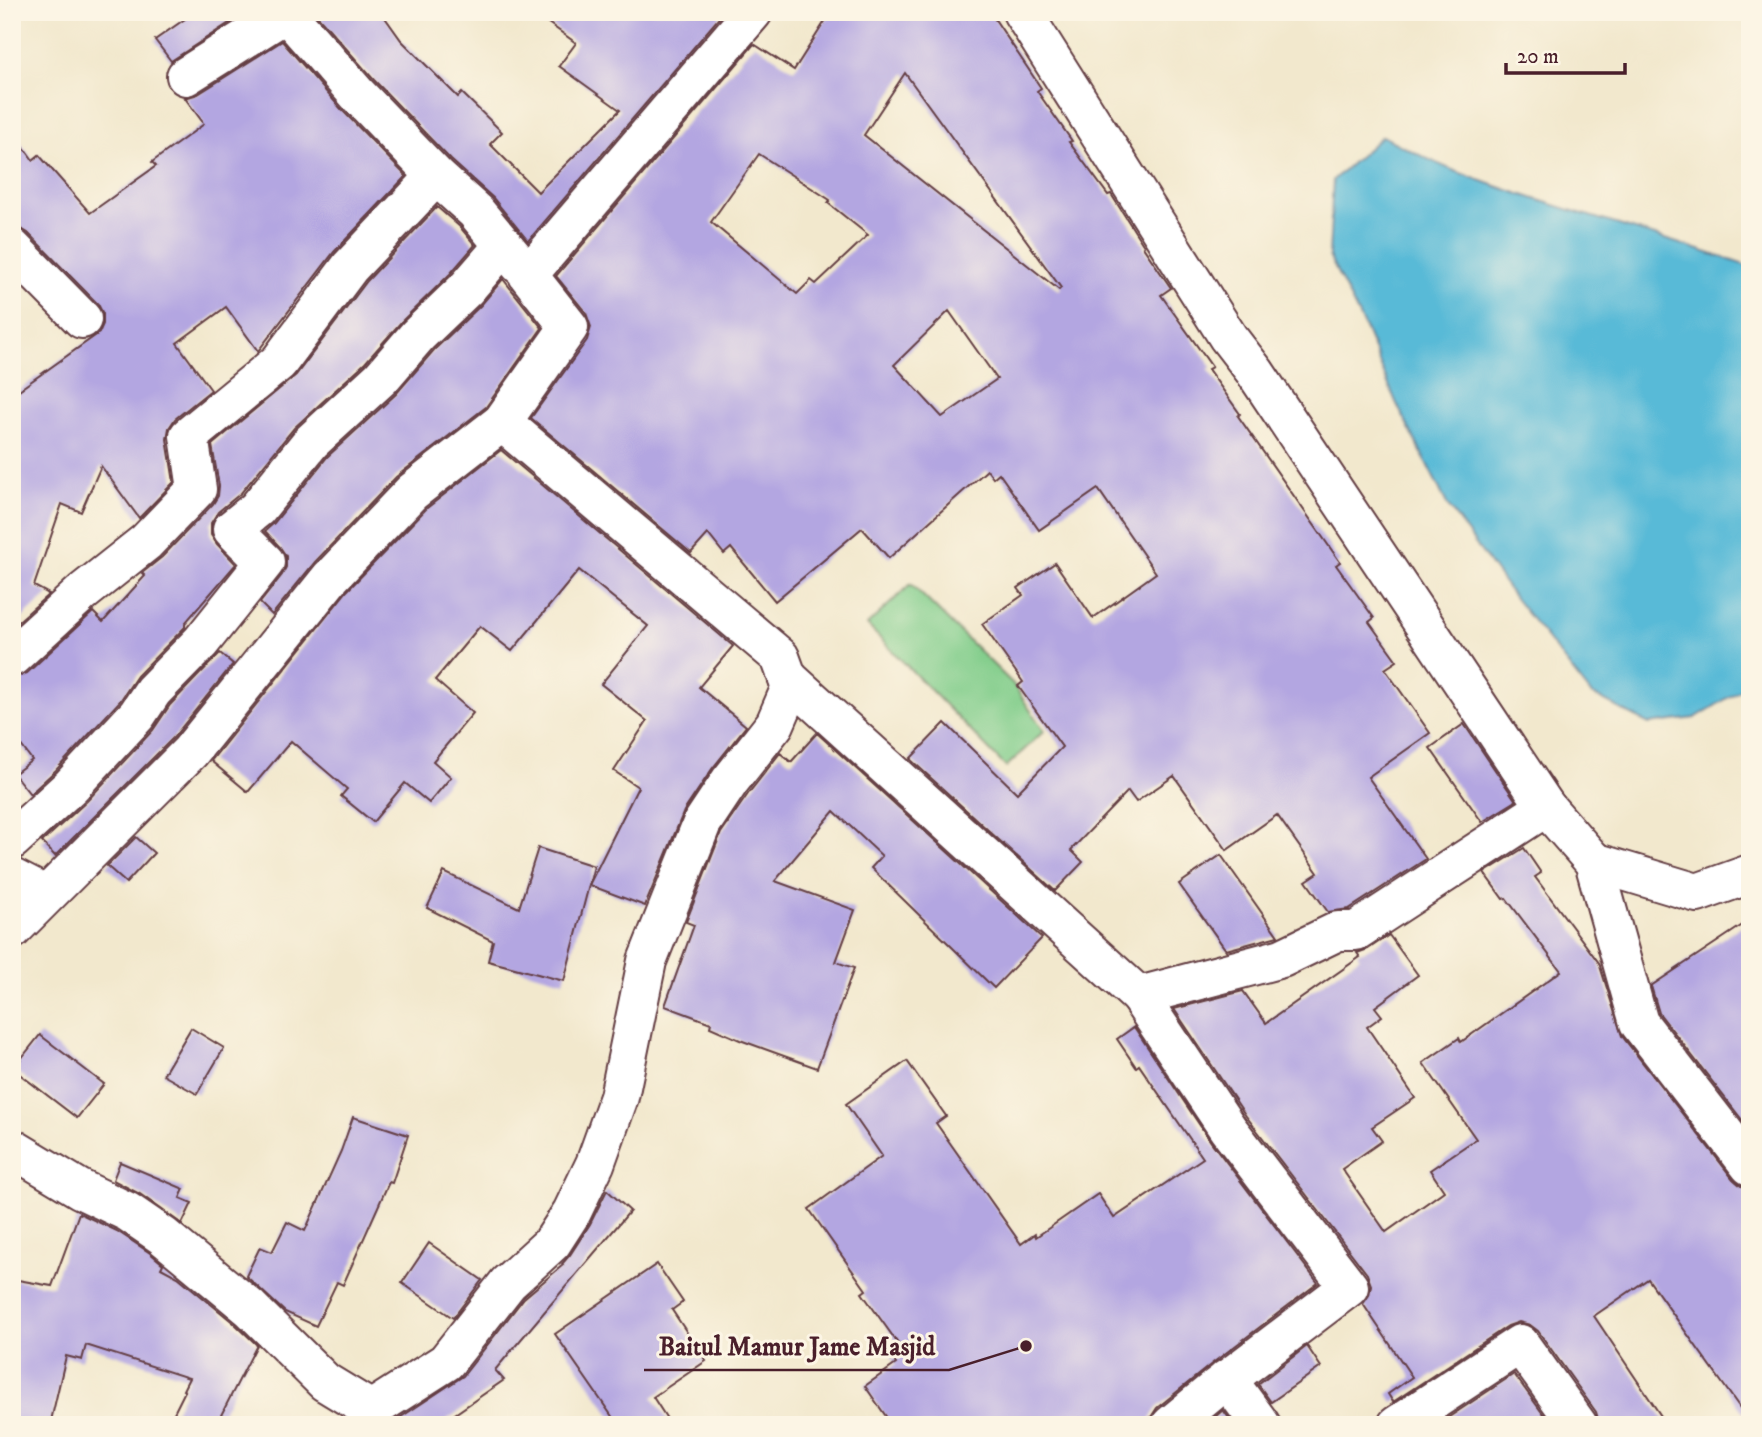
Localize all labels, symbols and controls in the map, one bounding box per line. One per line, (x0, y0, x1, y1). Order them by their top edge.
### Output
scale bar (1506, 32, 1626, 76)
text: 20 m (1517, 44, 1559, 70)
callout: Baitul Mamur Jame Masjid (644, 1323, 949, 1370)
text: Baitul Mamur Jame Masjid (659, 1331, 936, 1364)

